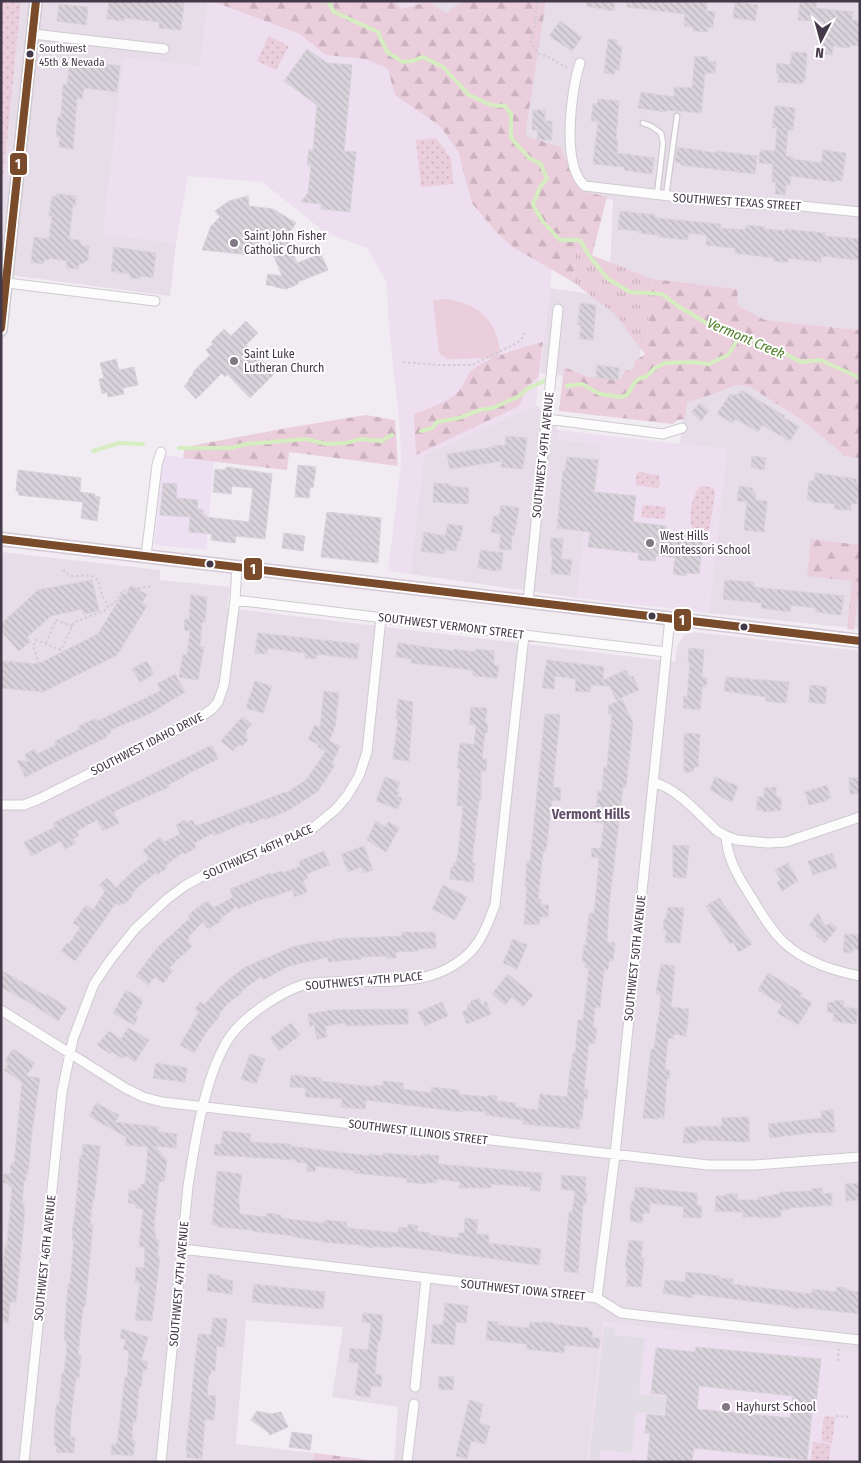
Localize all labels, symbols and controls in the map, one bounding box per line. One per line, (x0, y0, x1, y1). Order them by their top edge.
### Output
north arrow (796, 15, 846, 65)
place label: Southwest 45th & Nevada (39, 42, 105, 69)
text: N (815, 44, 825, 61)
marker: Southwest 45th & Nevada (25, 49, 35, 59)
line badge: 1 (9, 152, 28, 176)
text: 1 (15, 156, 21, 173)
street label: SOUTHWEST TEXAS STREET (672, 191, 802, 214)
place label: Saint John Fisher Catholic Church (244, 229, 327, 257)
marker: Saint John Fisher Catholic Church (228, 237, 240, 249)
water label: Vermont Creek (704, 314, 787, 362)
place label: Saint Luke Lutheran Church (244, 347, 324, 375)
marker: Saint Luke Lutheran Church (228, 355, 240, 367)
street label: SOUTHWEST 49TH AVENUE (529, 391, 557, 519)
place label: West Hills Montessori School (660, 529, 751, 557)
marker: West Hills Montessori School (644, 537, 656, 549)
line badge: 1 (243, 557, 263, 581)
unlabelled marker (205, 559, 215, 569)
text: 1 (250, 561, 256, 578)
line badge: 1 (673, 608, 692, 632)
street label: SOUTHWEST VERMONT STREET (377, 610, 525, 642)
unlabelled marker (647, 611, 657, 621)
text: 1 (679, 612, 685, 629)
unlabelled marker (739, 622, 749, 632)
street label: SOUTHWEST IDAHO DRIVE (88, 709, 206, 778)
district label: Vermont Hills (551, 806, 630, 823)
street label: SOUTHWEST 46TH PLACE (201, 821, 315, 882)
street label: SOUTHWEST 50TH AVENUE (621, 894, 649, 1022)
street label: SOUTHWEST 47TH PLACE (305, 969, 424, 993)
street label: SOUTHWEST ILLINOIS STREET (348, 1117, 489, 1148)
street label: SOUTHWEST 46TH AVENUE (31, 1194, 59, 1322)
street label: SOUTHWEST 47TH AVENUE (167, 1220, 191, 1347)
street label: SOUTHWEST IOWA STREET (460, 1276, 586, 1304)
place label: Hayhurst School (736, 1400, 816, 1414)
marker: Hayhurst School (720, 1401, 732, 1413)

